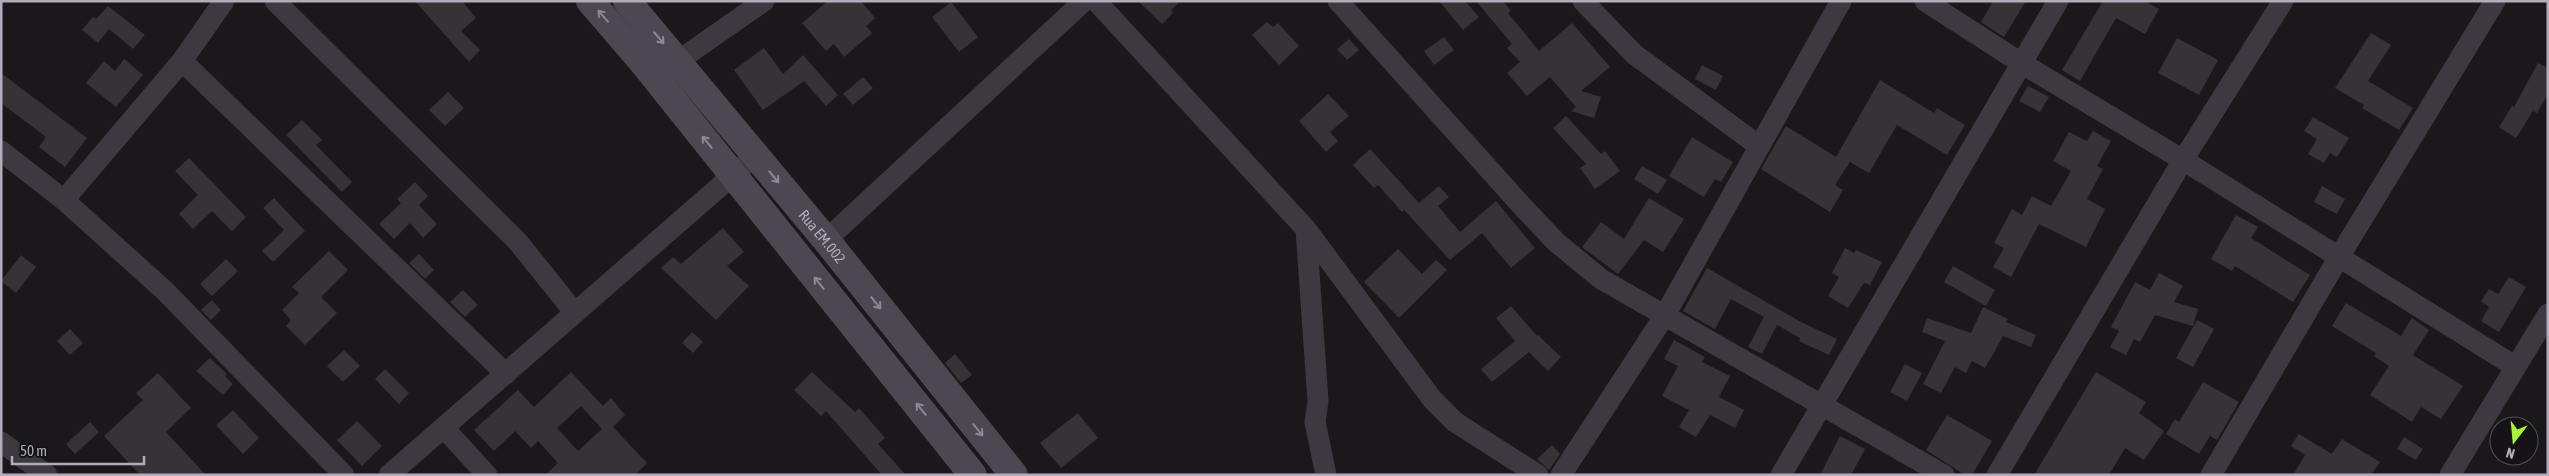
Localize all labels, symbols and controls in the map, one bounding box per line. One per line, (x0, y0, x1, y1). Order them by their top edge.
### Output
one-way arrow (598, 10, 609, 23)
one-way arrow (653, 32, 664, 45)
one-way arrow (701, 136, 712, 149)
one-way arrow (768, 170, 779, 183)
street label: Rua EM.002 (796, 206, 850, 266)
one-way arrow (814, 276, 825, 289)
one-way arrow (871, 296, 882, 309)
one-way arrow (915, 403, 926, 416)
north arrow (2489, 416, 2539, 466)
one-way arrow (972, 423, 983, 436)
scale bar (12, 434, 145, 466)
text: 50 m (20, 442, 47, 459)
text: N (2504, 445, 2517, 462)

